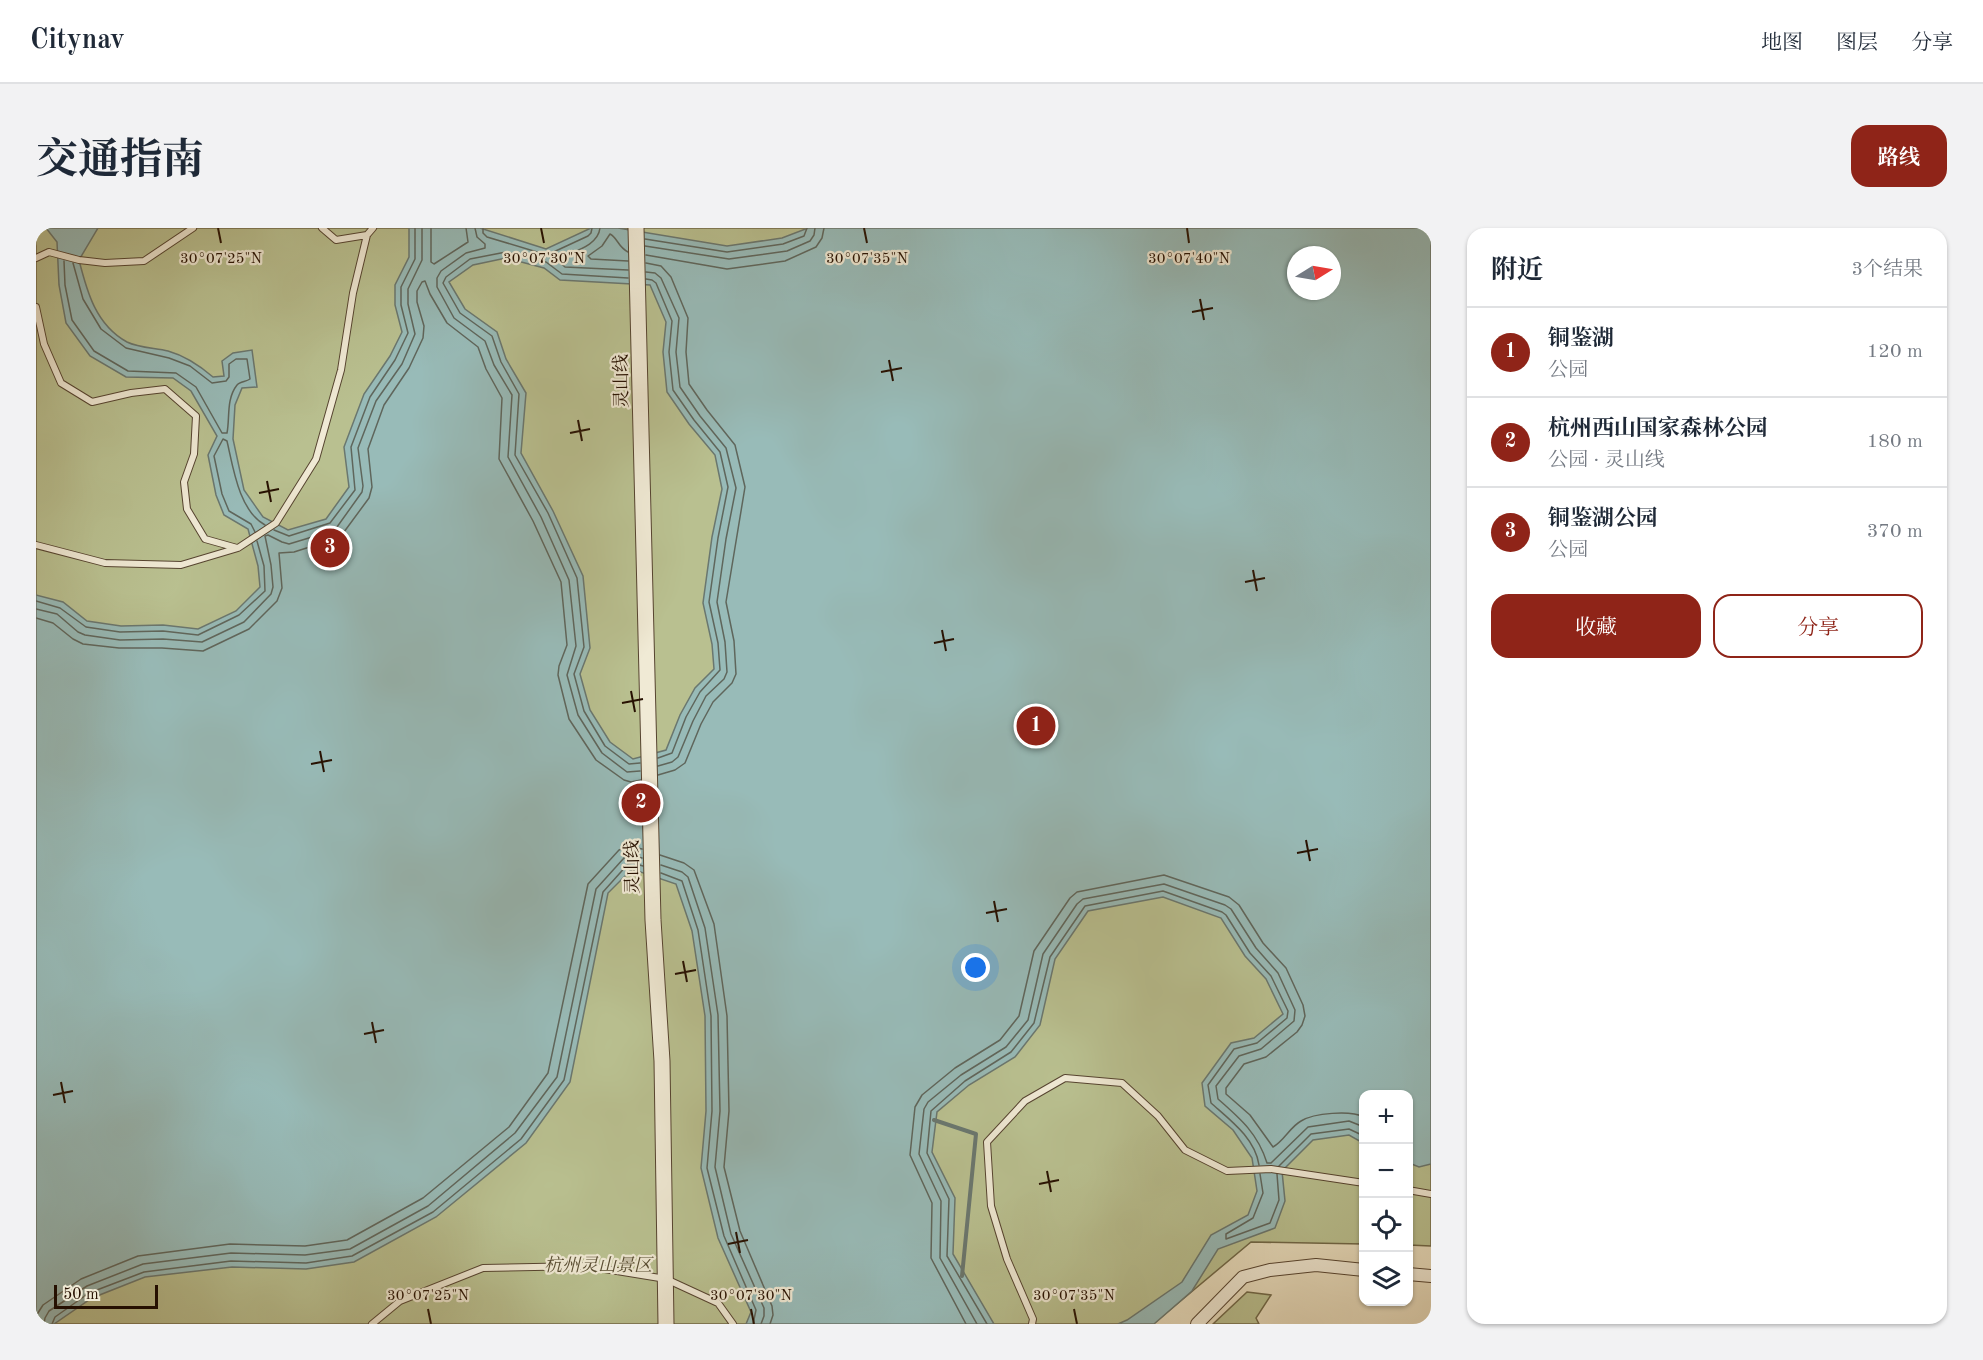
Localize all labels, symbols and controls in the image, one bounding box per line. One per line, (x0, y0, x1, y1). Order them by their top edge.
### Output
text: Citynav (30, 27, 125, 55)
text: 地图 (1761, 33, 1803, 54)
text: 图层 (1836, 33, 1878, 54)
text: 分享 (1911, 33, 1953, 54)
button: 路线 (1851, 125, 1947, 187)
text: 交通指南 (36, 141, 204, 183)
north arrow (1287, 246, 1341, 300)
text: 30°07'25"N (180, 252, 262, 267)
text: 30°07'30"N (503, 252, 585, 267)
text: 30°07'35"N (826, 252, 908, 267)
text: 30°07'40"N (1148, 252, 1230, 267)
text: 附近 (1491, 258, 1543, 284)
text: 3个结果 (1851, 260, 1923, 280)
text: 铜鉴湖 (1548, 328, 1614, 350)
text: 1 (1505, 342, 1516, 362)
text: 120 m (1867, 342, 1923, 362)
street label: 灵山线 (611, 354, 631, 408)
text: 公园 (1548, 361, 1588, 381)
text: 杭州西山国家森林公园 (1548, 418, 1768, 440)
text: 2 (1505, 432, 1516, 452)
text: 180 m (1867, 432, 1923, 452)
text: 公园 · 灵山线 (1548, 451, 1665, 471)
text: 铜鉴湖公园 (1548, 508, 1658, 530)
text: 3 (1505, 522, 1516, 542)
text: 370 m (1867, 522, 1923, 542)
pin: 3 (310, 526, 350, 570)
text: 公园 (1548, 541, 1588, 561)
button: 收藏 (1491, 594, 1701, 658)
button: 分享 (1713, 594, 1923, 658)
pin: 1 (1016, 704, 1056, 748)
pin: 2 (622, 780, 660, 826)
street label: 灵山线 (622, 840, 642, 894)
your location (961, 953, 990, 982)
map controls (1359, 1090, 1413, 1306)
button: + (1359, 1090, 1413, 1144)
button: − (1359, 1144, 1413, 1198)
button: locate (1359, 1198, 1413, 1252)
button: layers (1359, 1252, 1413, 1306)
park label: 杭州灵山景区 (544, 1255, 654, 1275)
scale bar (54, 1282, 158, 1310)
text: 50 m (63, 1287, 99, 1303)
text: 30°07'25"N (387, 1289, 469, 1304)
text: 30°07'30"N (710, 1289, 792, 1304)
text: 30°07'35"N (1033, 1289, 1115, 1304)

